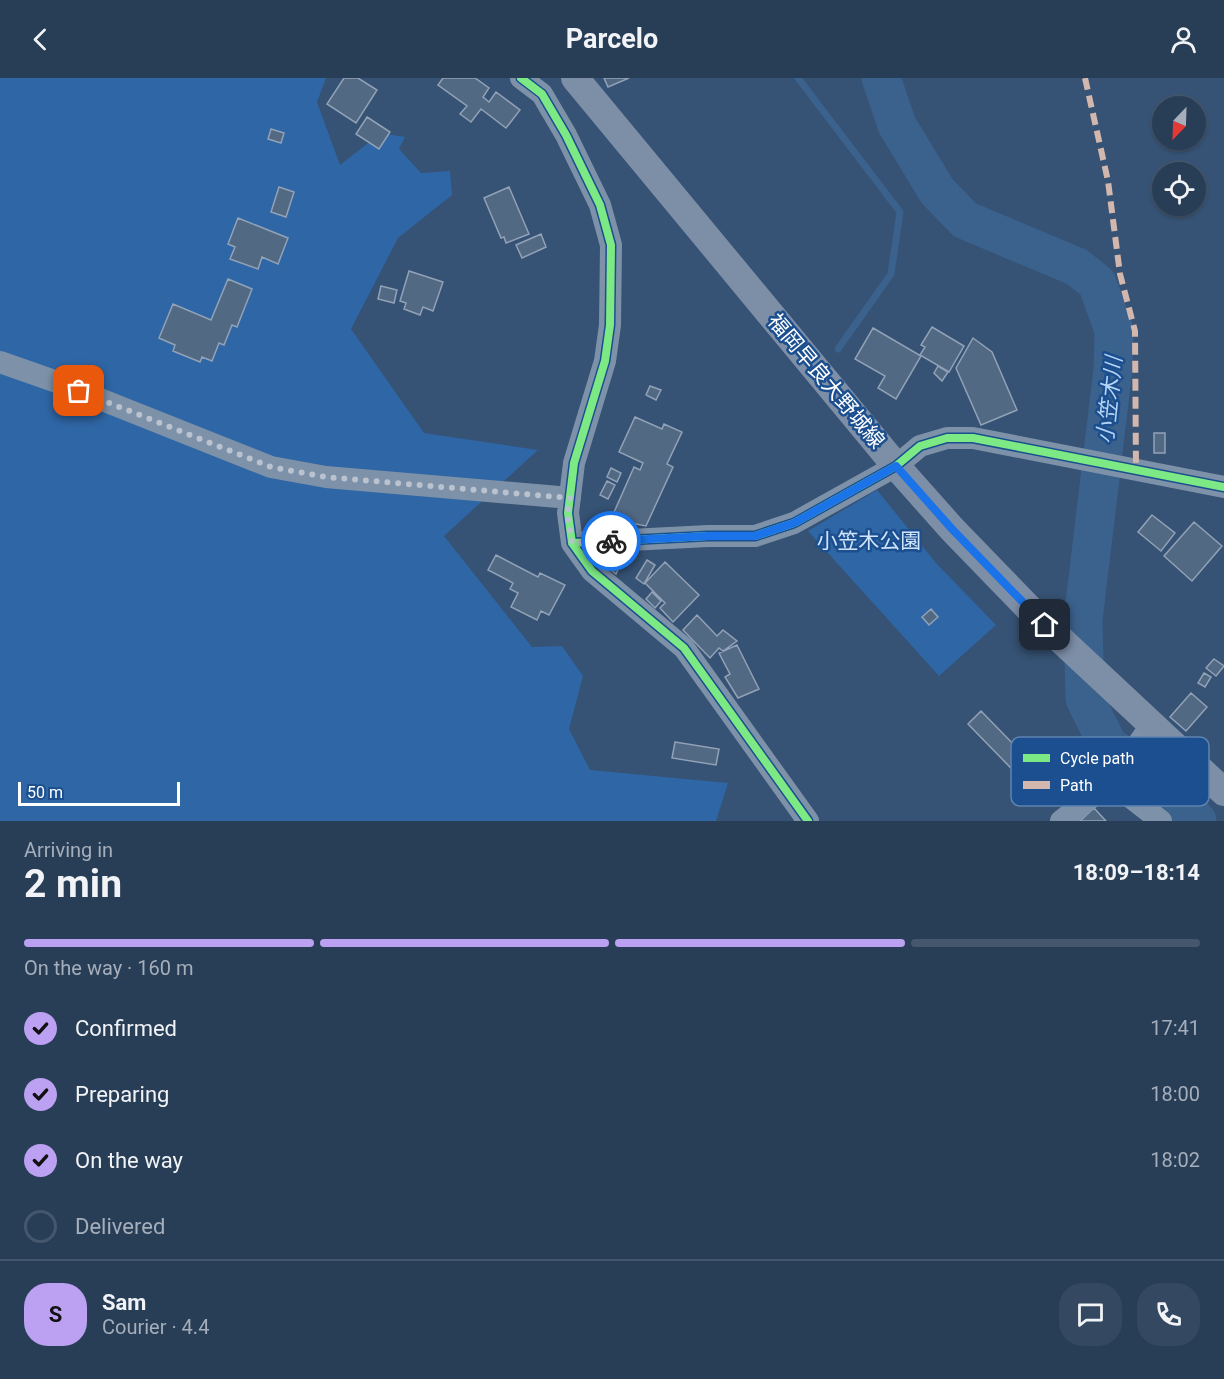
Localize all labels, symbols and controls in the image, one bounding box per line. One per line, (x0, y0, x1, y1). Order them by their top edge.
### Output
icon: back (24, 23, 57, 56)
text: Parcelo (566, 23, 658, 55)
icon: person (1167, 23, 1200, 56)
north arrow (1152, 96, 1206, 150)
map controls (1152, 96, 1206, 216)
button: locate (1152, 162, 1206, 216)
street label: 福岡早良大野城線 (763, 309, 889, 453)
water label: 小笠木川 (1092, 353, 1127, 445)
pin (53, 365, 104, 416)
icon: bag (62, 374, 95, 407)
courier (581, 511, 641, 571)
icon: bike (595, 525, 628, 558)
park label: 小笠木公園 (817, 529, 922, 553)
pin (1019, 599, 1070, 650)
icon: home (1028, 608, 1061, 641)
legend (1011, 737, 1209, 806)
text: Cycle path (1060, 749, 1134, 768)
text: Path (1060, 776, 1093, 795)
scale bar (18, 779, 180, 806)
text: 50 m (27, 783, 63, 802)
text: Arriving in (24, 838, 113, 862)
text: 18:09–18:14 (1073, 860, 1200, 885)
text: 2 min (24, 861, 122, 907)
text: On the way · 160 m (24, 956, 193, 980)
icon: check (24, 1012, 57, 1045)
text: Confirmed (75, 1016, 177, 1041)
text: 17:41 (1150, 1016, 1200, 1040)
icon: check (24, 1078, 57, 1111)
text: Preparing (75, 1082, 169, 1107)
text: 18:00 (1150, 1082, 1200, 1106)
icon: check (24, 1144, 57, 1177)
text: On the way (75, 1148, 183, 1173)
text: 18:02 (1150, 1148, 1200, 1172)
text: Delivered (75, 1214, 165, 1239)
button: chat (1059, 1283, 1122, 1346)
button: phone (1137, 1283, 1200, 1346)
text: Sam (102, 1290, 146, 1315)
text: S (49, 1302, 62, 1327)
text: Courier · 4.4 (102, 1315, 209, 1339)

